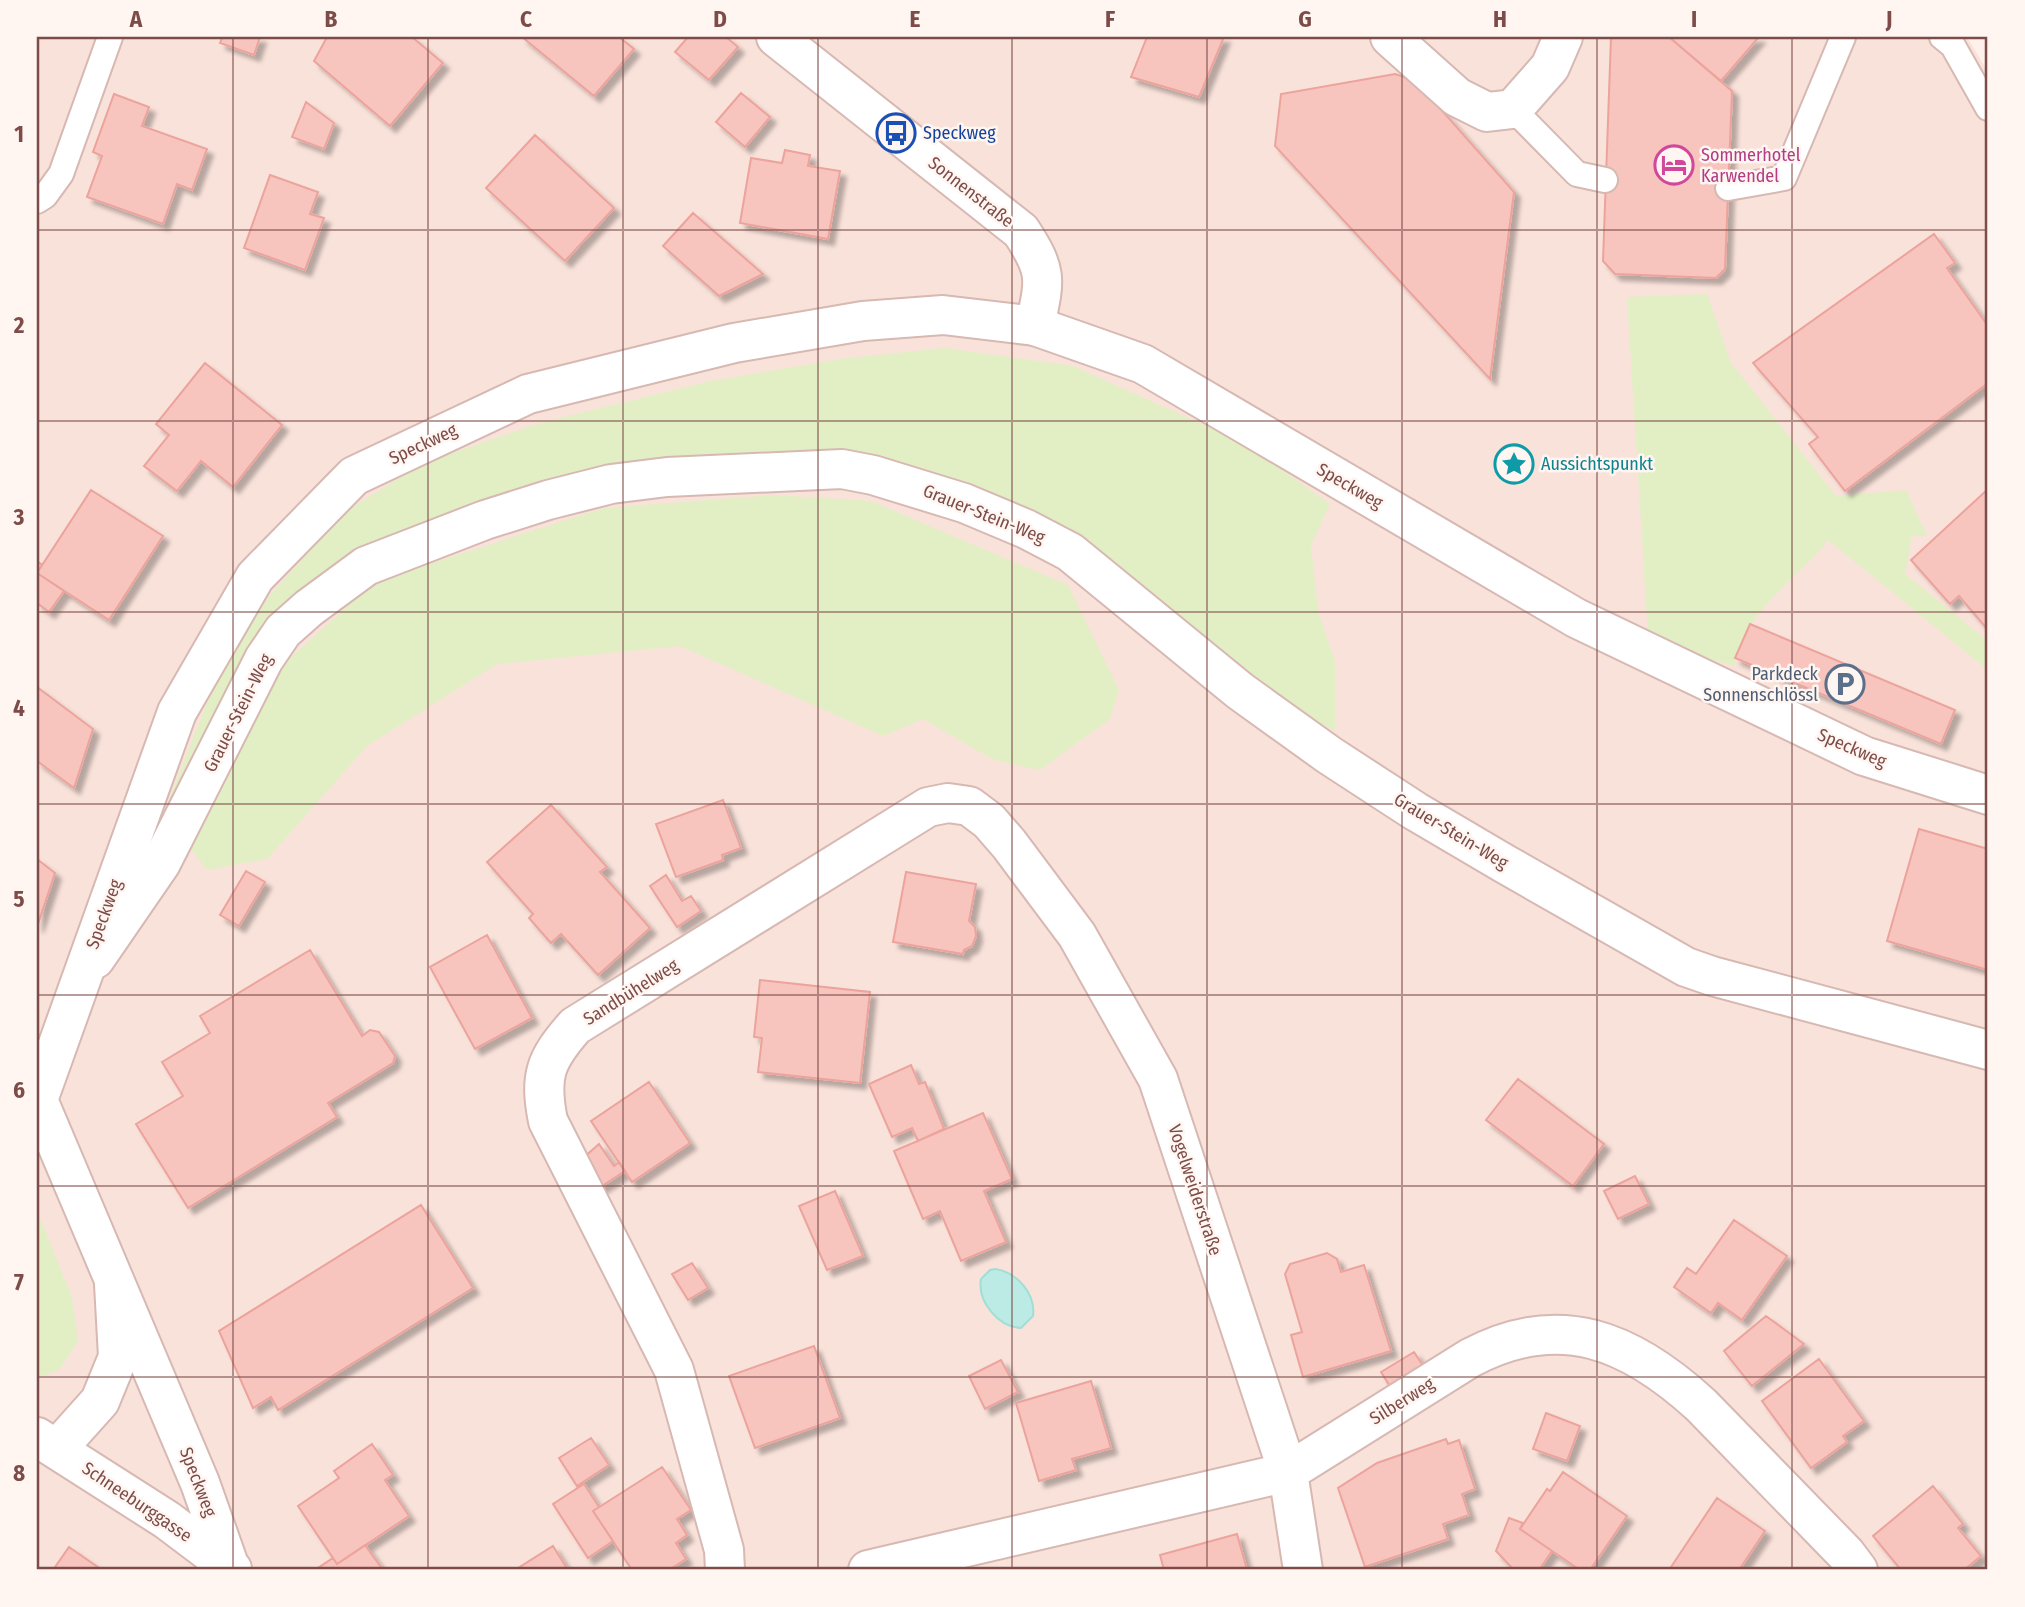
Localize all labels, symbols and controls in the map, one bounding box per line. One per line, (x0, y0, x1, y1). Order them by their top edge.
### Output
text: A (129, 5, 143, 33)
text: B (325, 5, 338, 33)
text: C (520, 5, 532, 33)
text: D (713, 5, 727, 33)
text: E (910, 5, 921, 33)
text: F (1105, 5, 1115, 33)
text: G (1298, 5, 1312, 33)
text: H (1493, 5, 1507, 33)
text: I (1691, 5, 1697, 33)
text: J (1885, 5, 1892, 33)
bus stop icon: Speckweg (875, 112, 917, 154)
text: 1 (14, 120, 24, 148)
place label: Speckweg (923, 122, 996, 144)
hotel icon: Sommerhotel Karwendel (1653, 144, 1695, 186)
place label: Sommerhotel Karwendel (1701, 144, 1801, 187)
street label: Sonnenstraße (924, 152, 1018, 232)
text: 2 (13, 311, 25, 339)
street label: Speckweg (385, 418, 461, 469)
place icon: Aussichtspunkt (1493, 443, 1535, 485)
place label: Aussichtspunkt (1541, 453, 1653, 475)
street label: Speckweg (1313, 458, 1387, 514)
street label: Grauer-Stein-Weg (920, 480, 1049, 549)
text: 3 (13, 503, 25, 531)
street label: Grauer-Stein-Weg (199, 650, 277, 776)
place label: Parkdeck Sonnenschlössl (1703, 663, 1819, 706)
parking icon: Parkdeck Sonnenschlössl (1824, 663, 1866, 705)
text: 4 (13, 694, 25, 722)
street label: Speckweg (1814, 724, 1890, 773)
street label: Grauer-Stein-Weg (1390, 788, 1513, 874)
street label: Speckweg (81, 876, 127, 952)
text: 5 (13, 885, 25, 913)
street label: Sandbühelweg (579, 954, 683, 1030)
text: 6 (13, 1076, 25, 1104)
street label: Vogelweiderstraße (1163, 1122, 1227, 1258)
text: 7 (14, 1268, 24, 1296)
street label: Silberweg (1366, 1372, 1439, 1429)
street label: Speckweg (175, 1444, 221, 1520)
street label: Schneeburggasse (78, 1457, 196, 1547)
text: 8 (13, 1459, 25, 1487)

